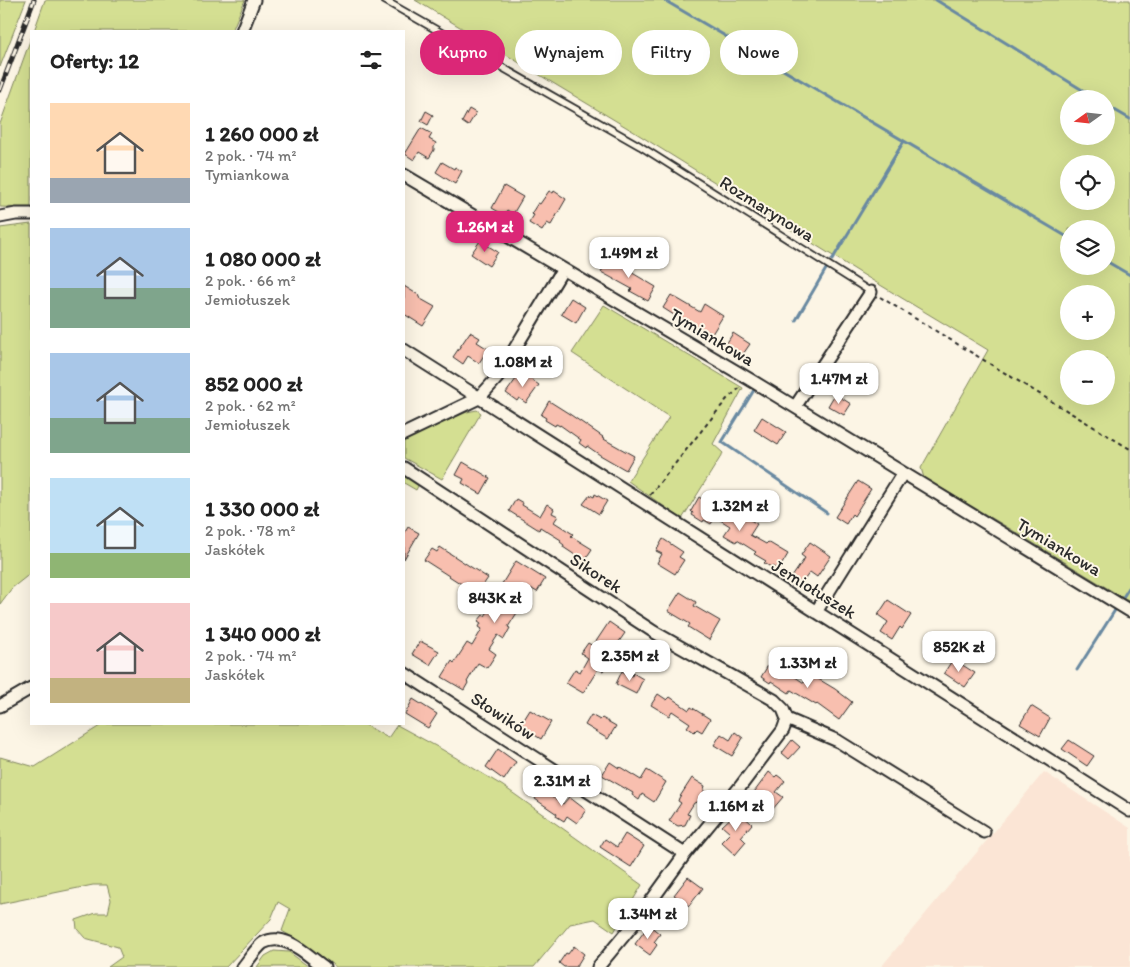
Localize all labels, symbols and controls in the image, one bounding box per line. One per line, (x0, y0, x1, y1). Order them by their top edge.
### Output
chip: Kupno (420, 30, 505, 75)
chip: Wynajem (515, 30, 622, 75)
chip: Filtry (632, 30, 710, 75)
chip: Nowe (720, 30, 798, 75)
icon: filters (357, 46, 385, 74)
text: Oferty: 12 (50, 48, 139, 73)
north arrow (1060, 90, 1115, 145)
map controls (1060, 90, 1115, 405)
text: 1 260 000 zł (205, 121, 319, 146)
icon: home (90, 123, 150, 183)
text: 2 pok. · 74 m² (205, 146, 296, 165)
button: locate (1060, 155, 1115, 210)
text: Tymiankowa (205, 165, 289, 184)
street label: Rozmarynowa (716, 171, 819, 247)
pin: 1.26M zł (433, 210, 537, 253)
text: 1.26M zł (457, 217, 513, 236)
button: layers (1060, 220, 1115, 275)
pin: 1.49M zł (577, 236, 681, 279)
text: 1.49M zł (600, 243, 658, 262)
text: 1 080 000 zł (205, 246, 321, 271)
icon: home (90, 248, 150, 308)
text: 2 pok. · 66 m² (205, 271, 296, 290)
button: + (1060, 285, 1115, 340)
text: Jemiołuszek (205, 290, 290, 309)
street label: Tymiankowa (666, 303, 759, 371)
pin: 1.08M zł (471, 346, 575, 388)
button: − (1060, 350, 1115, 405)
text: 1.08M zł (494, 352, 552, 371)
pin: 1.47M zł (787, 362, 891, 405)
text: 1.47M zł (810, 369, 868, 388)
text: 852 000 zł (205, 371, 303, 396)
icon: home (90, 373, 150, 433)
text: 2 pok. · 62 m² (205, 396, 296, 415)
text: Jemiołuszek (205, 415, 290, 434)
pin: 1.32M zł (688, 490, 792, 532)
text: 1 330 000 zł (205, 496, 319, 521)
text: 1.32M zł (712, 496, 768, 515)
icon: home (90, 498, 150, 558)
street label: Tymiankowa (1013, 513, 1106, 581)
text: 2 pok. · 78 m² (205, 521, 296, 540)
text: Jaskółek (205, 540, 265, 559)
street label: Sikorek (566, 548, 627, 598)
street label: Jemiołuszek (768, 554, 861, 624)
pin: 843K zł (449, 582, 541, 624)
text: 843K zł (469, 588, 521, 607)
text: 1 340 000 zł (205, 621, 320, 646)
icon: home (90, 623, 150, 683)
pin: 852K zł (913, 630, 1005, 673)
text: 852K zł (933, 637, 985, 656)
pin: 2.35M zł (578, 640, 682, 682)
text: 2 pok. · 74 m² (205, 646, 296, 665)
text: 2.35M zł (601, 646, 659, 665)
pin: 1.33M zł (756, 646, 860, 689)
text: 1.33M zł (780, 653, 836, 672)
text: Jaskółek (205, 665, 265, 684)
street label: Słowików (467, 687, 539, 745)
pin: 2.31M zł (510, 764, 614, 807)
text: 2.31M zł (534, 771, 590, 790)
pin: 1.16M zł (684, 790, 788, 832)
text: 1.16M zł (708, 796, 764, 815)
pin: 1.34M zł (596, 898, 700, 940)
text: 1.34M zł (619, 904, 677, 923)

